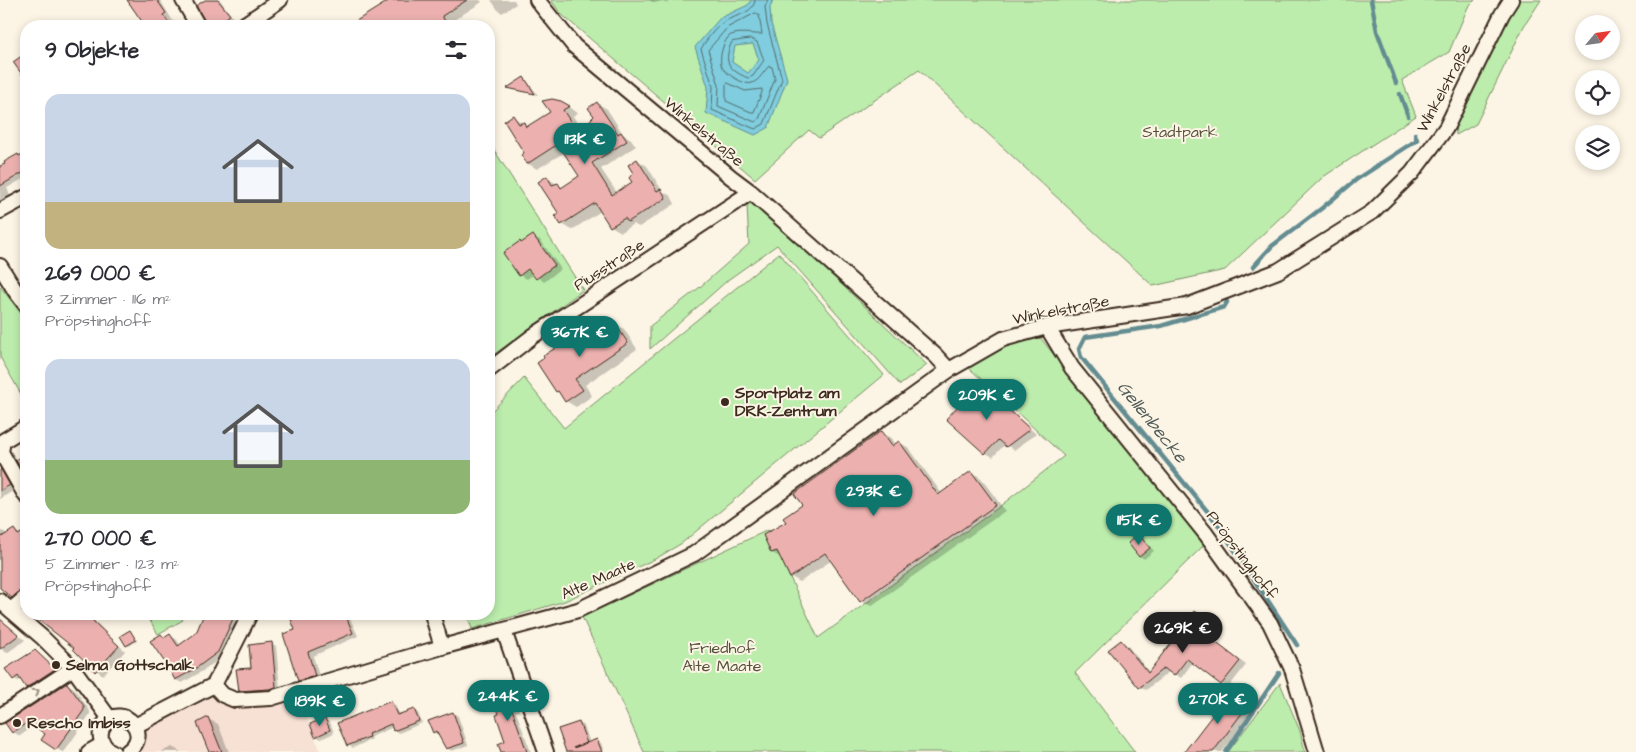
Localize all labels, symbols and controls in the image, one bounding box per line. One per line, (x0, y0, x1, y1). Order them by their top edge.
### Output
north arrow (1575, 15, 1620, 60)
map controls (1575, 15, 1620, 170)
text: 9 Objekte (45, 36, 139, 65)
icon: filters (442, 36, 470, 64)
street label: Winkelstraße (1411, 39, 1477, 136)
button: locate (1575, 70, 1620, 115)
street label: Winkelstraße (659, 92, 749, 172)
park label: Stadtpark (1142, 121, 1218, 143)
pin: 113K € (544, 122, 626, 165)
button: layers (1575, 125, 1620, 170)
icon: home (213, 126, 303, 216)
text: 113K € (564, 128, 606, 150)
street label: Piusstraße (569, 234, 649, 296)
text: 269 000 € (45, 259, 155, 288)
text: 3 Zimmer · 116 m² (45, 288, 171, 310)
street label: Winkelstraße (1011, 290, 1112, 330)
text: Pröpstinghoff (45, 310, 151, 332)
pin: 367K € (539, 316, 621, 358)
text: 367K € (552, 321, 608, 343)
water label: Gellenbecke (1111, 376, 1194, 469)
pin: 209K € (946, 378, 1028, 421)
place label: Sportplatz am DRK-Zentrum (734, 382, 840, 422)
text: 209K € (958, 384, 1016, 406)
icon: home (213, 391, 303, 481)
marker: Sportplatz am DRK-Zentrum (719, 396, 731, 408)
pin: 293K € (833, 474, 915, 517)
text: 293K € (846, 480, 902, 502)
pin: 115K € (1098, 504, 1180, 546)
street label: Pröpstinghoff (1201, 506, 1283, 605)
text: 115K € (1117, 509, 1161, 531)
text: 270 000 € (45, 524, 156, 553)
text: 5 Zimmer · 123 m² (45, 553, 179, 575)
street label: Alte Maate (557, 553, 639, 605)
text: Pröpstinghoff (45, 575, 151, 597)
pin: 269K € (1142, 612, 1224, 654)
text: 269K € (1154, 617, 1212, 639)
park label: Friedhof Alte Maate (683, 637, 762, 677)
place label: Selma Gottschalk (65, 654, 194, 676)
marker: Selma Gottschalk (50, 659, 62, 671)
pin: 244K € (467, 680, 549, 722)
pin: 270K € (1177, 682, 1259, 725)
pin: 189K € (279, 684, 361, 727)
text: 244K € (478, 685, 538, 707)
text: 270K € (1189, 688, 1247, 710)
one-way arrow (31, 689, 40, 698)
text: 189K € (295, 690, 345, 712)
place label: Rescho Imbiss (27, 712, 131, 734)
marker: Rescho Imbiss (11, 717, 23, 729)

